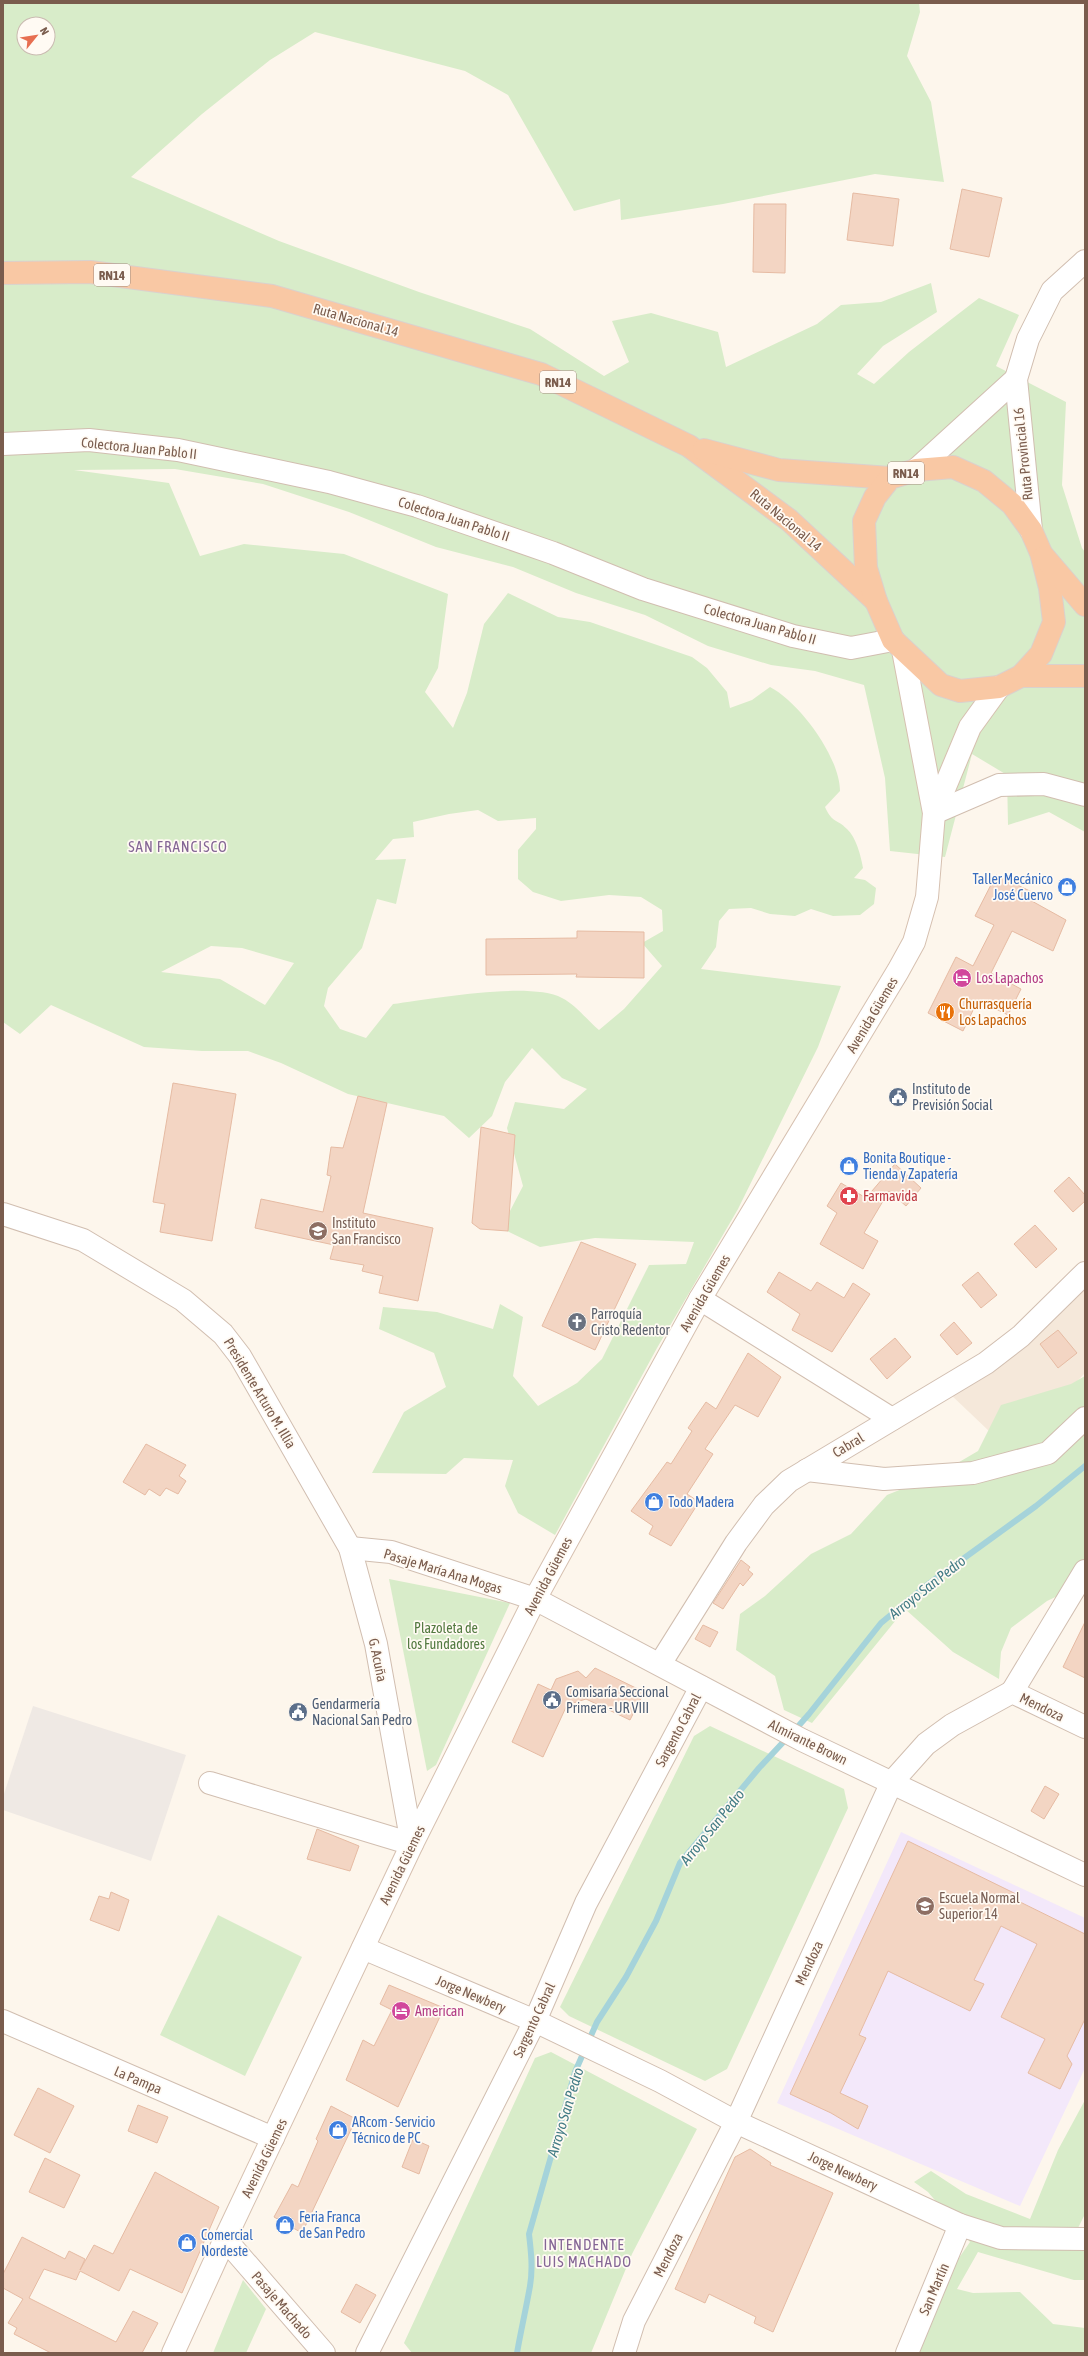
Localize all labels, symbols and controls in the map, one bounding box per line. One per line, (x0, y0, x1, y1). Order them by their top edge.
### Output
north arrow (16, 16, 56, 56)
text: N (38, 25, 51, 37)
road number: RN14 (94, 264, 130, 286)
street label: Ruta Nacional 14 (311, 300, 401, 340)
road number: RN14 (540, 371, 576, 393)
street label: Ruta Provincial 16 (1010, 406, 1036, 501)
street label: Colectora Juan Pablo II (80, 434, 198, 462)
road number: RN14 (888, 462, 924, 484)
street label: Ruta Nacional 14 (747, 486, 825, 555)
street label: Colectora Juan Pablo II (396, 493, 512, 545)
street label: Colectora Juan Pablo II (702, 600, 818, 648)
district label: SAN FRANCISCO (128, 838, 228, 855)
place label: Taller Mecánico José Cuervo (973, 871, 1053, 903)
shop icon: Taller Mecánico José Cuervo (1056, 876, 1078, 898)
hotel icon: Los Lapachos (951, 967, 973, 989)
place label: Los Lapachos (976, 970, 1043, 986)
street label: Avenida Güemes (843, 974, 901, 1056)
place label: Churrasquería Los Lapachos (959, 996, 1032, 1028)
restaurant icon: Churrasquería Los Lapachos (934, 1001, 956, 1023)
place label: Instituto de Previsión Social (912, 1081, 993, 1113)
public building icon: Instituto de Previsión Social (887, 1086, 909, 1108)
place label: Bonita Boutique - Tienda y Zapatería (863, 1150, 958, 1182)
shop icon: Bonita Boutique - Tienda y Zapatería (838, 1155, 860, 1177)
pharmacy icon: Farmavida (838, 1185, 860, 1207)
place label: Farmavida (863, 1188, 918, 1204)
place label: Instituto San Francisco (332, 1215, 401, 1247)
school or university icon: Instituto San Francisco (307, 1220, 329, 1242)
street label: Avenida Güemes (677, 1252, 733, 1334)
place label: Parroquía Cristo Redentor (591, 1306, 671, 1338)
church icon: Parroquía Cristo Redentor (566, 1311, 588, 1333)
street label: Presidente Arturo M. Illia (221, 1335, 299, 1451)
street label: Cabral (830, 1429, 867, 1460)
shop icon: Todo Madera (643, 1491, 665, 1513)
place label: Todo Madera (668, 1494, 734, 1510)
street label: Avenida Güemes (521, 1534, 575, 1618)
street label: Pasaje María Ana Mogas (382, 1545, 504, 1597)
water label: Arroyo San Pedro (885, 1552, 969, 1623)
park label: Plazoleta de los Fundadores (407, 1620, 485, 1652)
street label: G. Acuña (366, 1637, 390, 1683)
place label: Comisaría Seccional Primera - UR VIII (566, 1684, 669, 1716)
public building icon: Comisaría Seccional Primera - UR VIII (541, 1689, 563, 1711)
street label: Mendoza (1017, 1689, 1067, 1725)
street label: Sargento Cabral (652, 1690, 704, 1769)
place label: Gendarmería Nacional San Pedro (312, 1696, 412, 1728)
public building icon: Gendarmería Nacional San Pedro (287, 1701, 309, 1723)
street label: Almirante Brown (766, 1716, 850, 1768)
water label: Arroyo San Pedro (676, 1786, 748, 1869)
street label: Avenida Güemes (376, 1823, 428, 1907)
place label: Escuela Normal Superior 14 (939, 1890, 1020, 1922)
school or university icon: Escuela Normal Superior 14 (914, 1895, 936, 1917)
street label: Mendoza (792, 1938, 826, 1988)
street label: Jorge Newbery (434, 1972, 509, 2016)
street label: Sargento Cabral (510, 1980, 558, 2060)
hotel icon: American (390, 2000, 412, 2022)
place label: American (415, 2003, 464, 2019)
street label: La Pampa (112, 2063, 164, 2097)
water label: Arroyo San Pedro (543, 2065, 587, 2160)
place label: ARcom - Servicio Técnico de PC (352, 2114, 435, 2146)
street label: Avenida Güemes (238, 2116, 290, 2200)
shop icon: ARcom - Servicio Técnico de PC (327, 2119, 349, 2141)
street label: Jorge Newbery (806, 2148, 880, 2194)
place label: Feria Franca de San Pedro (299, 2209, 365, 2241)
shop icon: Feria Franca de San Pedro (274, 2214, 296, 2236)
place label: Comercial Nordeste (201, 2227, 253, 2259)
street label: Mendoza (650, 2230, 686, 2280)
shop icon: Comercial Nordeste (176, 2232, 198, 2254)
district label: INTENDENTE LUIS MACHADO (536, 2236, 632, 2270)
street label: San Martín (916, 2261, 952, 2317)
street label: Pasaje Machado (249, 2268, 315, 2342)

